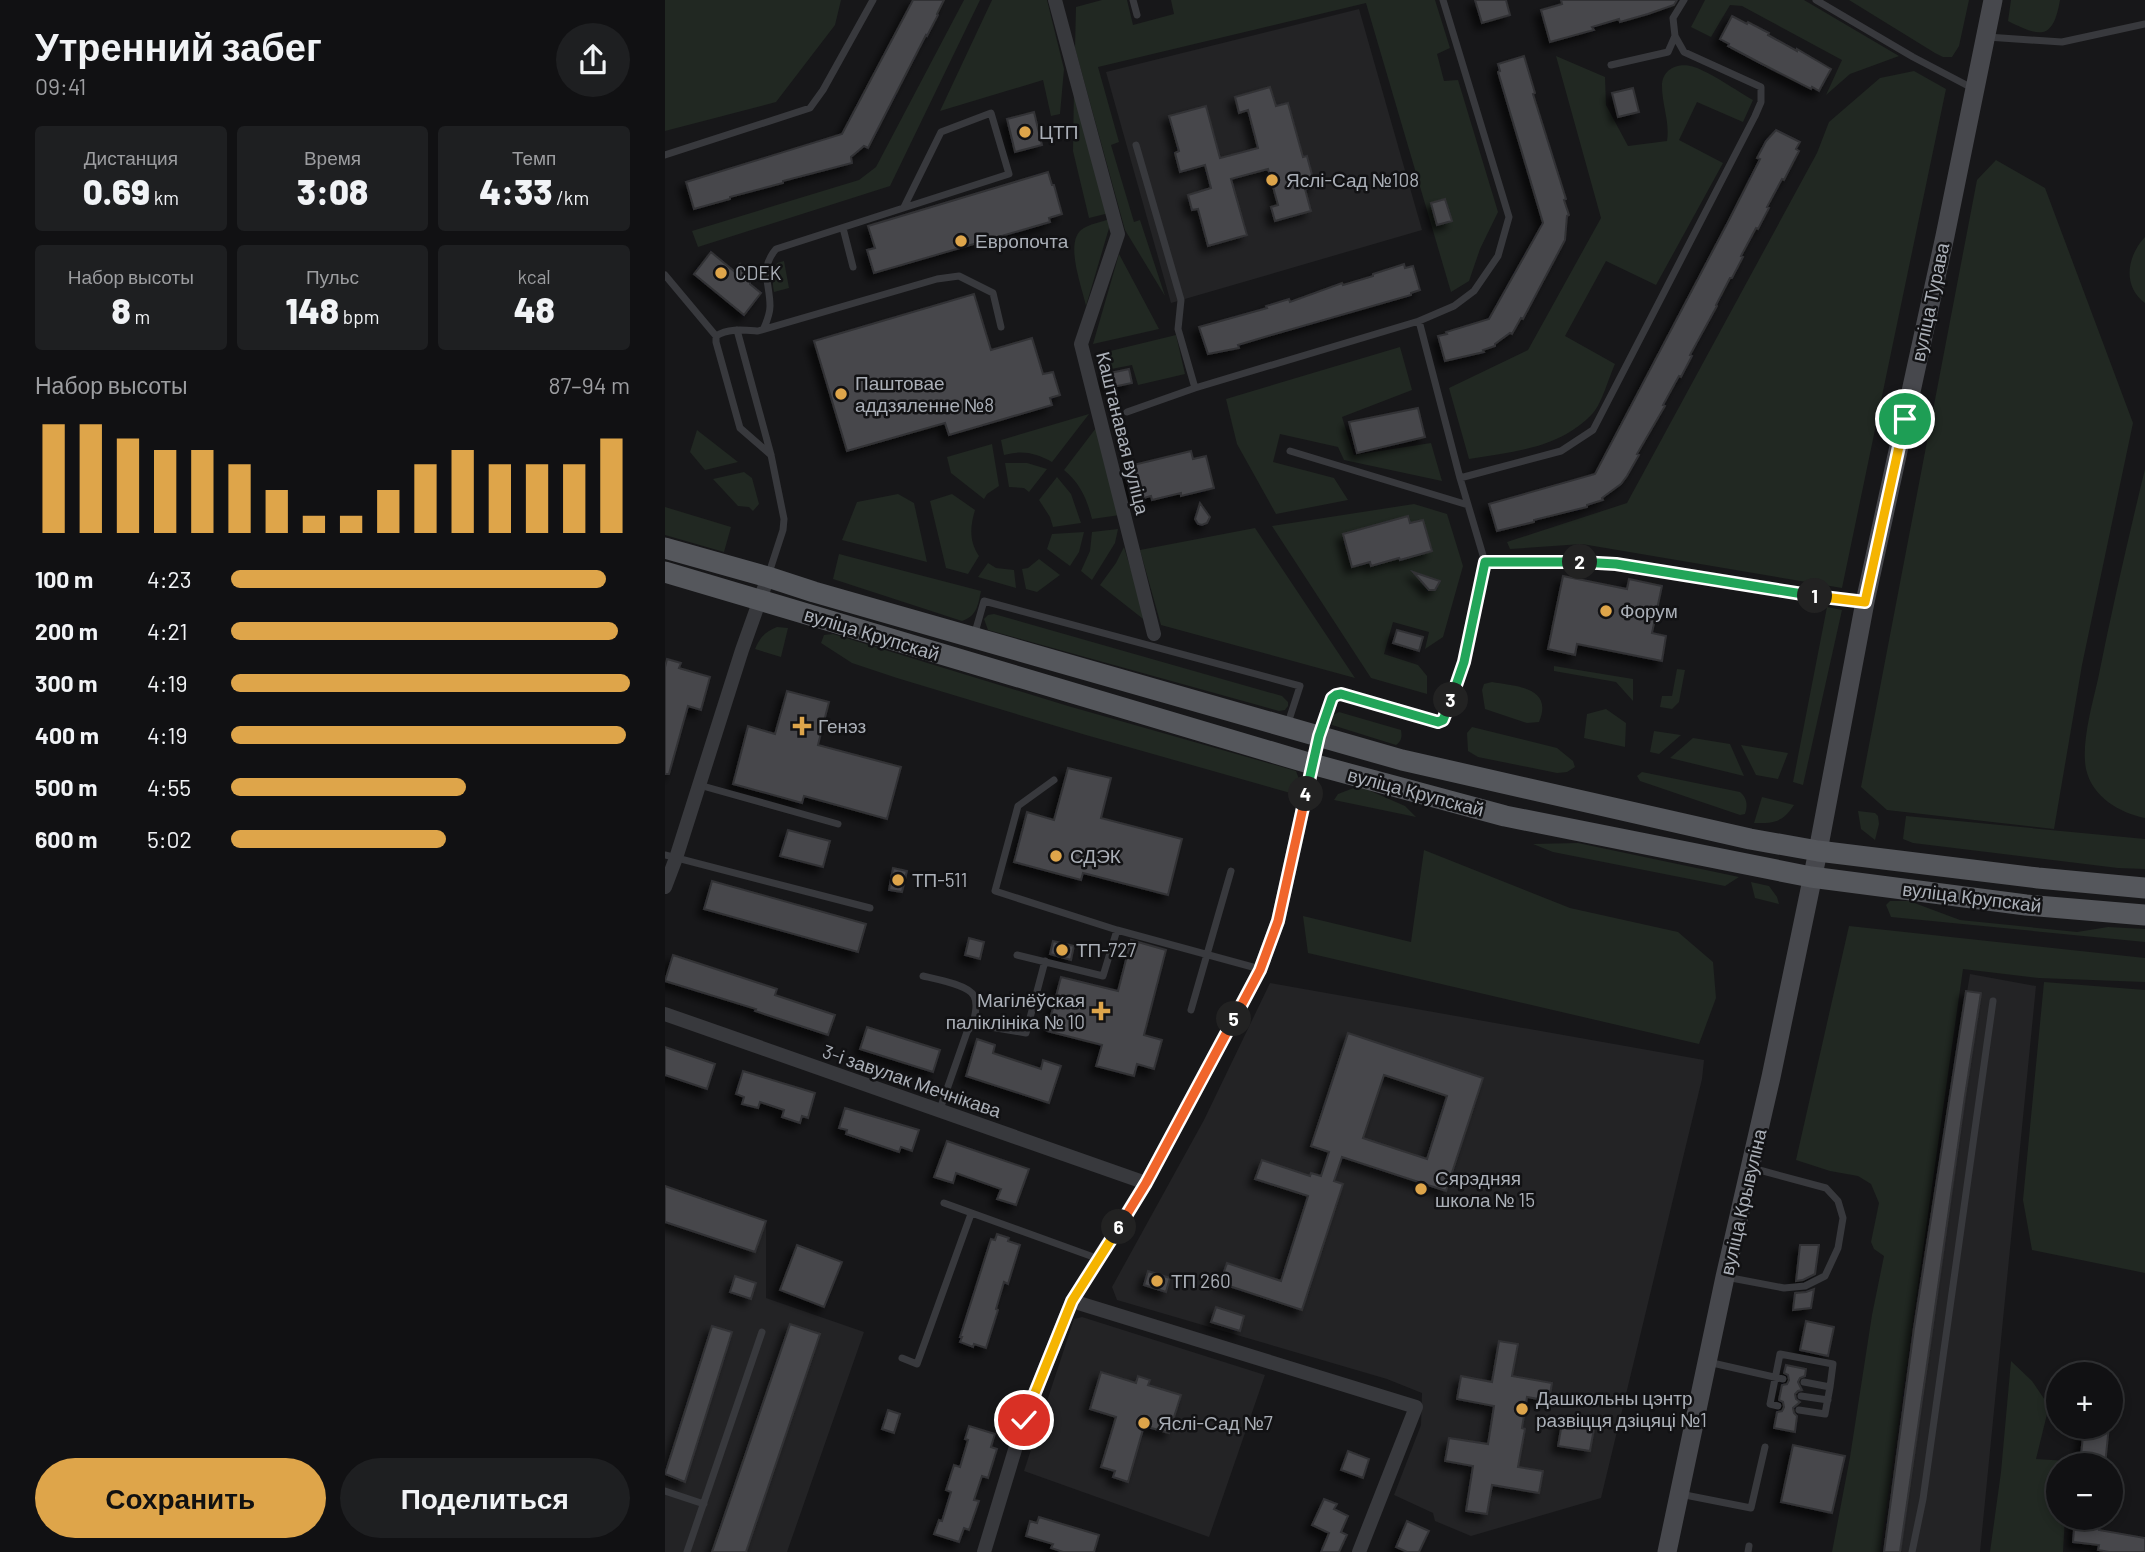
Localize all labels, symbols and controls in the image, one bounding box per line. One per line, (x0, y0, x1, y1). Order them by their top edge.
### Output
text: Утренний забег (35, 23, 322, 69)
button: share (556, 23, 630, 97)
text: 09:41 (35, 72, 86, 100)
place label: ЦТП (1039, 120, 1078, 143)
marker: ЦТП (1017, 124, 1033, 140)
text: Дистанция (84, 146, 178, 169)
text: Время (304, 146, 361, 169)
text: Темп (512, 146, 556, 169)
place label: Яслі-Сад №108 (1286, 168, 1419, 191)
text: 0.69 (83, 170, 150, 212)
text: 3:08 (297, 170, 368, 212)
text: 4:33 (479, 170, 552, 212)
marker: Яслі-Сад №108 (1264, 172, 1280, 188)
text: km (150, 186, 179, 209)
text: /km (552, 186, 589, 209)
place label: Европочта (975, 229, 1069, 252)
marker: Европочта (953, 233, 969, 249)
street label: вуліца Турава (1906, 240, 1953, 363)
place label: CDEK (735, 261, 782, 284)
text: Набор высоты (68, 265, 194, 288)
text: Пульс (306, 265, 359, 288)
text: kcal (518, 265, 551, 288)
marker: CDEK (713, 265, 729, 281)
text: 48 (514, 288, 555, 330)
text: 8 (111, 289, 131, 331)
text: 148 (286, 289, 339, 331)
text: m (131, 305, 150, 328)
text: bpm (339, 305, 379, 328)
street label: Каштанавая вуліца (1092, 349, 1155, 517)
text: Набор высоты (35, 371, 188, 399)
text: 87–94 m (549, 371, 630, 399)
place label: Паштовае аддзяленне №8 (855, 371, 994, 416)
marker: Паштовае аддзяленне №8 (833, 386, 849, 402)
pin (1875, 389, 1935, 449)
icon: arrive (1886, 400, 1924, 438)
pin: 2 (1563, 544, 1597, 580)
text: 2 (1574, 550, 1585, 573)
text: 100 m (35, 565, 93, 593)
text: 4:23 (147, 565, 192, 593)
pin: 1 (1797, 578, 1833, 614)
text: 1 (1811, 584, 1818, 607)
place label: Форум (1620, 599, 1678, 622)
street label: вуліца Крупскай (802, 602, 942, 665)
marker: Форум (1598, 603, 1614, 619)
text: 200 m (35, 617, 98, 645)
text: 4:21 (147, 617, 188, 645)
text: 300 m (35, 669, 97, 697)
text: 4:19 (147, 669, 188, 697)
pin: 3 (1433, 682, 1469, 718)
text: 3 (1445, 688, 1456, 711)
place label: Генэз (818, 714, 866, 737)
marker: Генэз (792, 716, 812, 736)
text: 400 m (35, 721, 99, 749)
text: 4:19 (147, 721, 188, 749)
street label: вуліца Крупскай (1346, 762, 1487, 821)
text: 500 m (35, 773, 97, 801)
text: 4:55 (147, 773, 191, 801)
pin: 4 (1289, 776, 1323, 812)
text: 4 (1300, 782, 1311, 805)
text: 600 m (35, 825, 97, 853)
text: 5:02 (147, 825, 192, 853)
place label: СДЭК (1070, 844, 1121, 867)
marker: СДЭК (1048, 848, 1064, 864)
place label: ТП-511 (912, 868, 967, 891)
marker: ТП-511 (890, 872, 906, 888)
street label: вуліца Крупскай (1901, 877, 2043, 916)
place label: ТП-727 (1076, 938, 1136, 961)
marker: ТП-727 (1054, 942, 1070, 958)
place label: Магілёўская паліклініка № 10 (946, 988, 1085, 1033)
marker: Магілёўская паліклініка № 10 (1091, 1001, 1111, 1021)
pin: 5 (1217, 1002, 1251, 1036)
text: 5 (1228, 1007, 1239, 1030)
street label: 3-і завулак Мечнікава (820, 1039, 1005, 1122)
street label: вуліца Крывуліна (1714, 1126, 1771, 1277)
place label: Сярэдняя школа № 15 (1435, 1166, 1535, 1211)
marker: Сярэдняя школа № 15 (1413, 1181, 1429, 1197)
pin: 6 (1101, 1210, 1137, 1244)
text: 6 (1113, 1215, 1124, 1238)
place label: ТП 260 (1171, 1269, 1231, 1292)
marker: ТП 260 (1149, 1273, 1165, 1289)
map controls (2046, 1362, 2123, 1530)
button: + (2046, 1362, 2123, 1439)
place label: Дашкольны цэнтр развіцця дзіцяці №1 (1536, 1386, 1707, 1431)
pin (994, 1390, 1054, 1450)
icon: check (1005, 1401, 1043, 1439)
marker: Дашкольны цэнтр развіцця дзіцяці №1 (1514, 1401, 1530, 1417)
place label: Яслі-Сад №7 (1158, 1411, 1273, 1434)
marker: Яслі-Сад №7 (1136, 1415, 1152, 1431)
button: − (2046, 1453, 2123, 1530)
button: Сохранить (35, 1458, 326, 1538)
button: Поделиться (340, 1458, 630, 1538)

